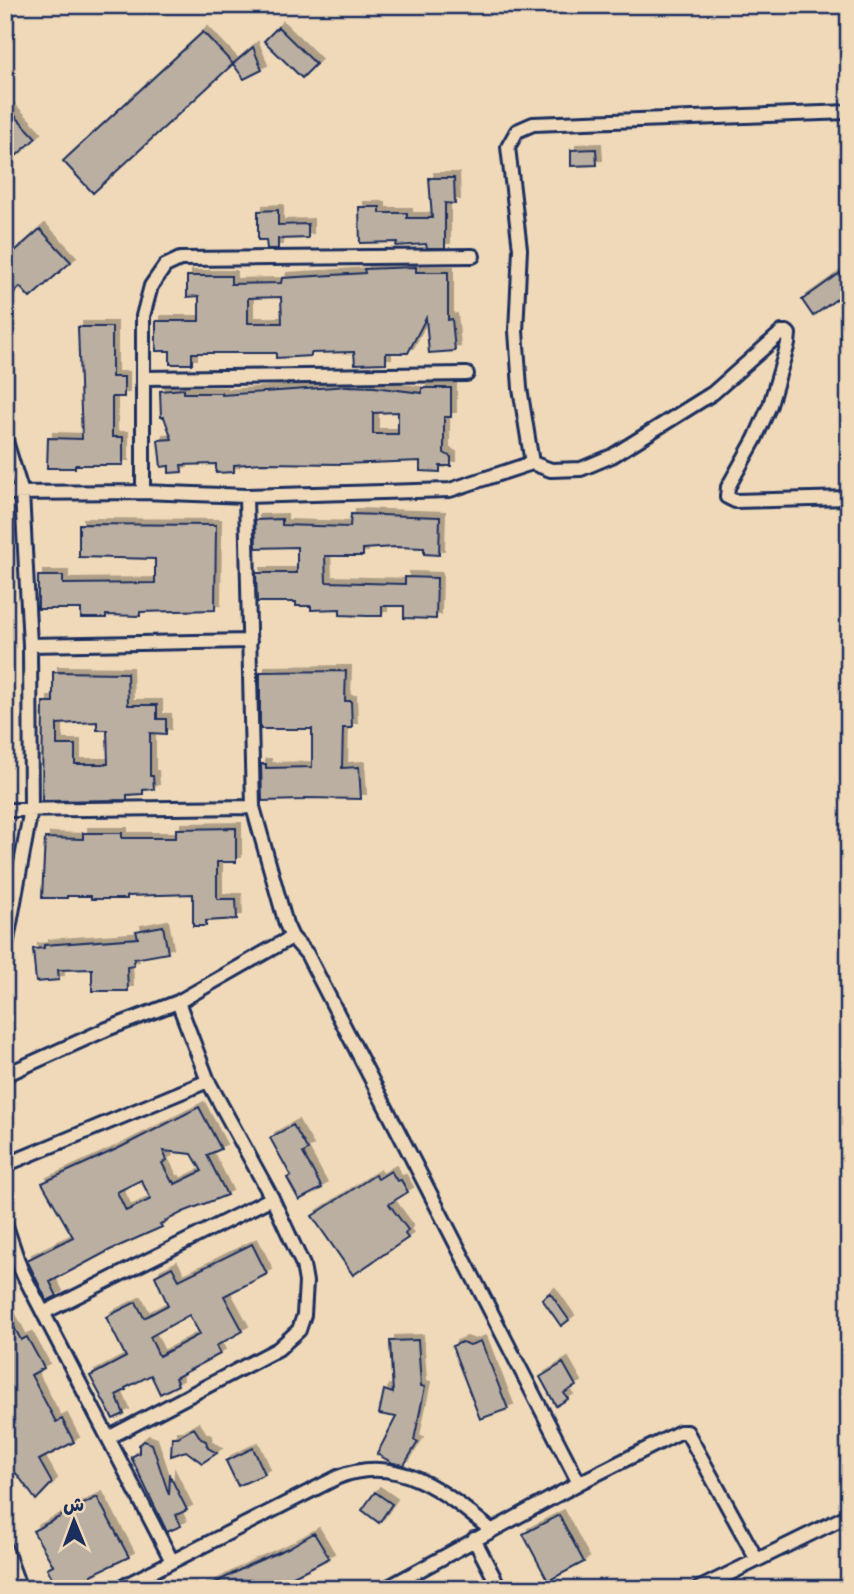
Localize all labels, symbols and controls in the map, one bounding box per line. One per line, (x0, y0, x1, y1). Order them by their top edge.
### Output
north arrow (38, 1486, 108, 1556)
text: ش (63, 1491, 84, 1516)

